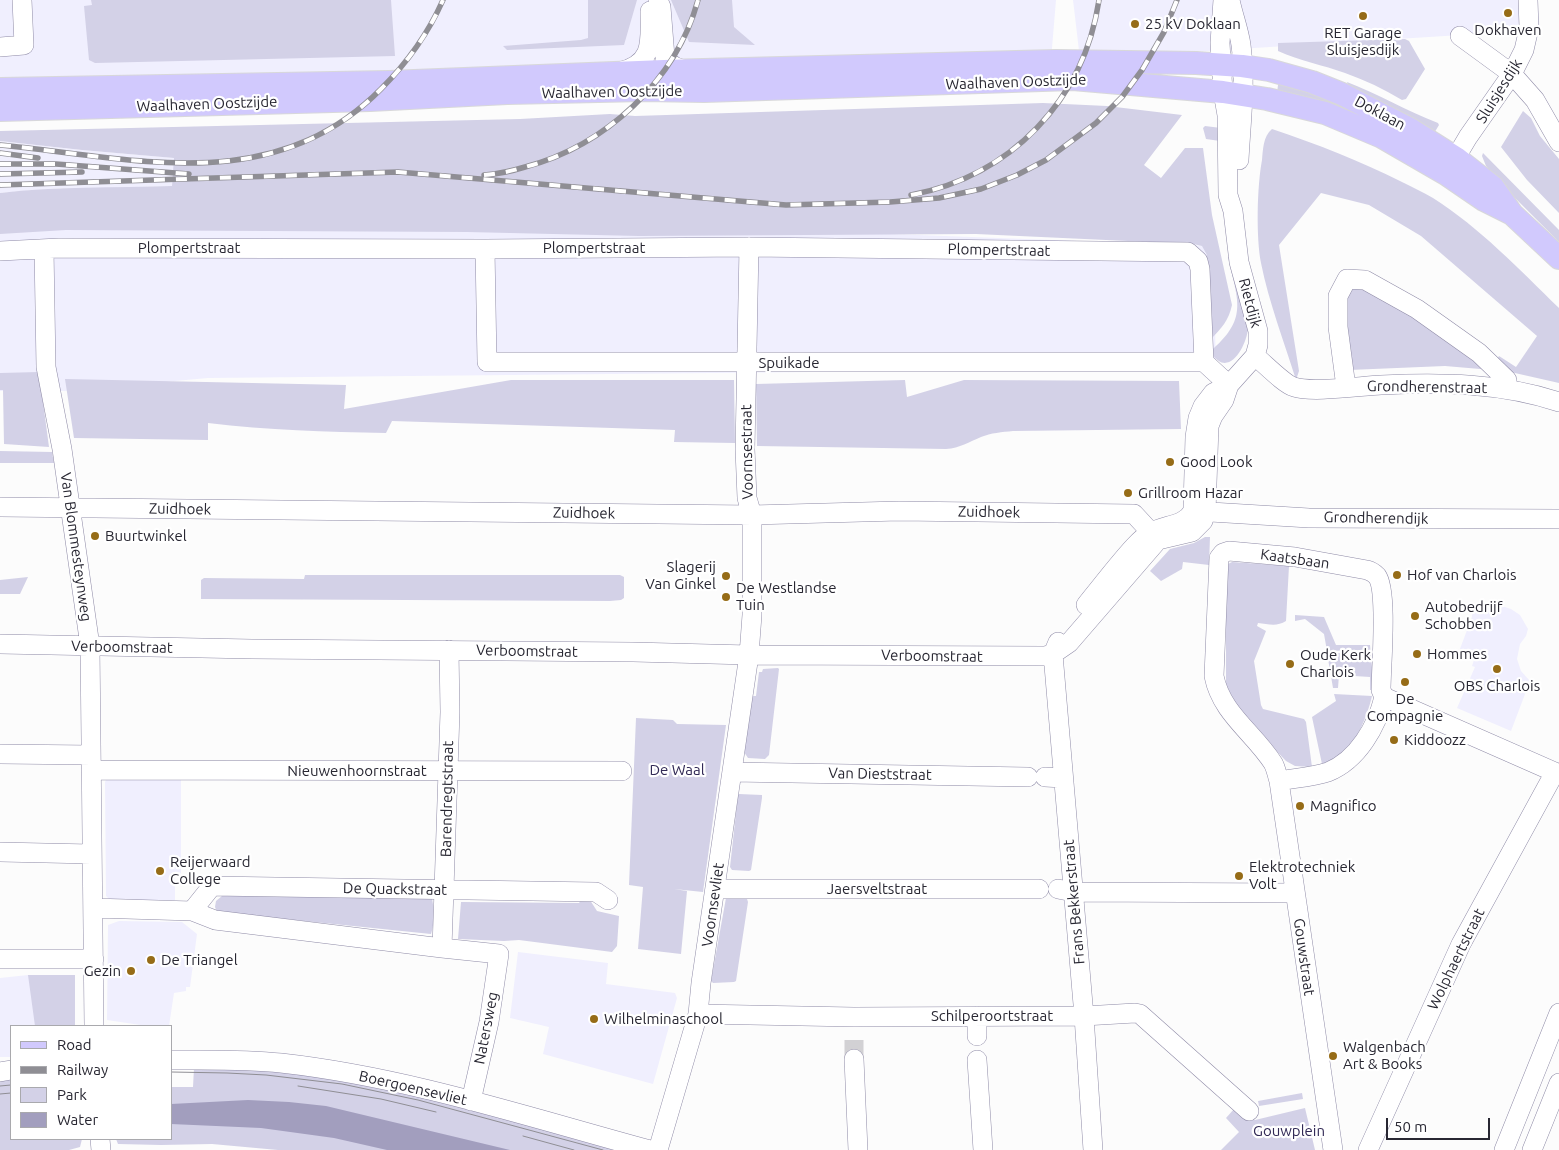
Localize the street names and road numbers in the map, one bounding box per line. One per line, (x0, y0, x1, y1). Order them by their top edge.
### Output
street label: Sluisjesdijk (1472, 55, 1526, 127)
street label: Waalhaven Oostzijde (945, 71, 1087, 93)
street label: Waalhaven Oostzijde (541, 82, 683, 102)
street label: Doklaan (1352, 92, 1408, 134)
street label: Waalhaven Oostzijde (136, 93, 278, 115)
street label: Plompertstraat (138, 239, 240, 257)
street label: Plompertstraat (543, 239, 645, 257)
street label: Plompertstraat (948, 240, 1050, 260)
street label: Rietdijk (1235, 276, 1265, 330)
street label: Spuikade (758, 354, 820, 372)
street label: Grondherenstraat (1367, 377, 1487, 397)
street label: Voornsestraat (737, 404, 757, 500)
street label: Van Blommesteynweg (57, 471, 95, 623)
street label: Zuidhoek (149, 499, 211, 519)
street label: Zuidhoek (958, 502, 1020, 522)
street label: Zuidhoek (553, 503, 615, 523)
street label: Grondherendijk (1323, 508, 1429, 528)
street label: Kaatsbaan (1259, 545, 1331, 573)
street label: Verboomstraat (71, 637, 173, 657)
street label: Verboomstraat (476, 641, 578, 661)
street label: Verboomstraat (881, 646, 983, 666)
street label: Barendregtstraat (437, 741, 457, 857)
street label: Nieuwenhoornstraat (287, 762, 427, 780)
street label: Van Dieststraat (828, 764, 932, 784)
street label: Frans Bekkerstraat (1060, 839, 1088, 965)
street label: Voornsevliet (698, 862, 728, 948)
street label: De Quackstraat (343, 879, 447, 899)
street label: Jaersveltstraat (827, 880, 927, 898)
street label: Wolphaertstraat (1424, 905, 1488, 1013)
street label: Gouwstraat (1290, 917, 1318, 997)
street label: Natersweg (470, 990, 502, 1066)
street label: Schilperoortstraat (931, 1007, 1053, 1025)
street label: Boergoensevliet (357, 1067, 469, 1109)

